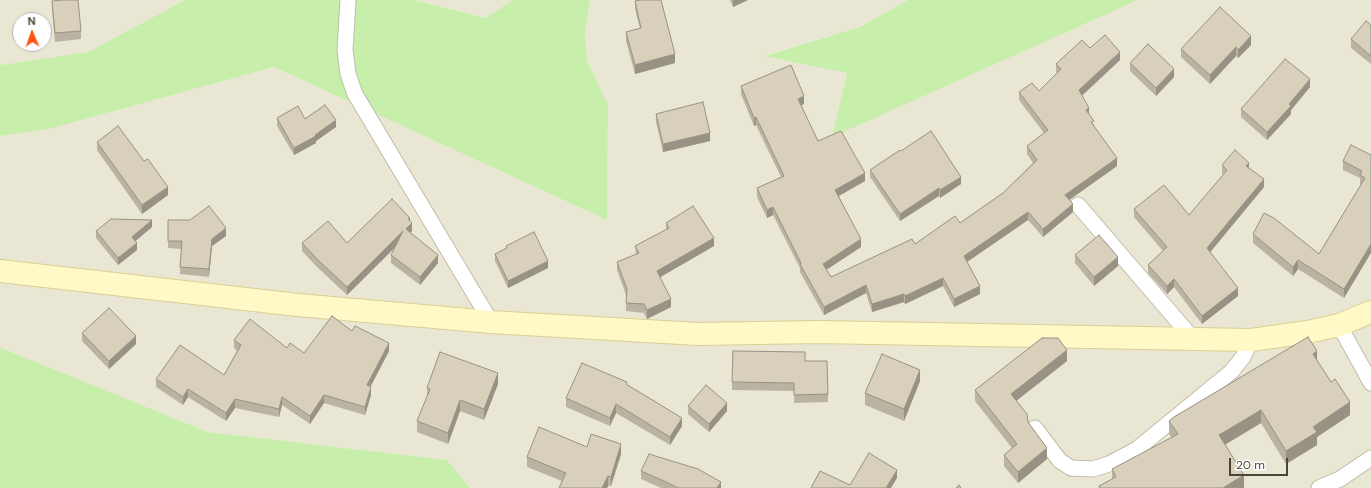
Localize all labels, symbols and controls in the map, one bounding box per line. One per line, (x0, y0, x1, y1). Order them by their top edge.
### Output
north arrow (12, 12, 52, 52)
text: N (27, 14, 36, 28)
scale bar (1231, 450, 1290, 476)
text: 20 m (1236, 457, 1265, 473)

